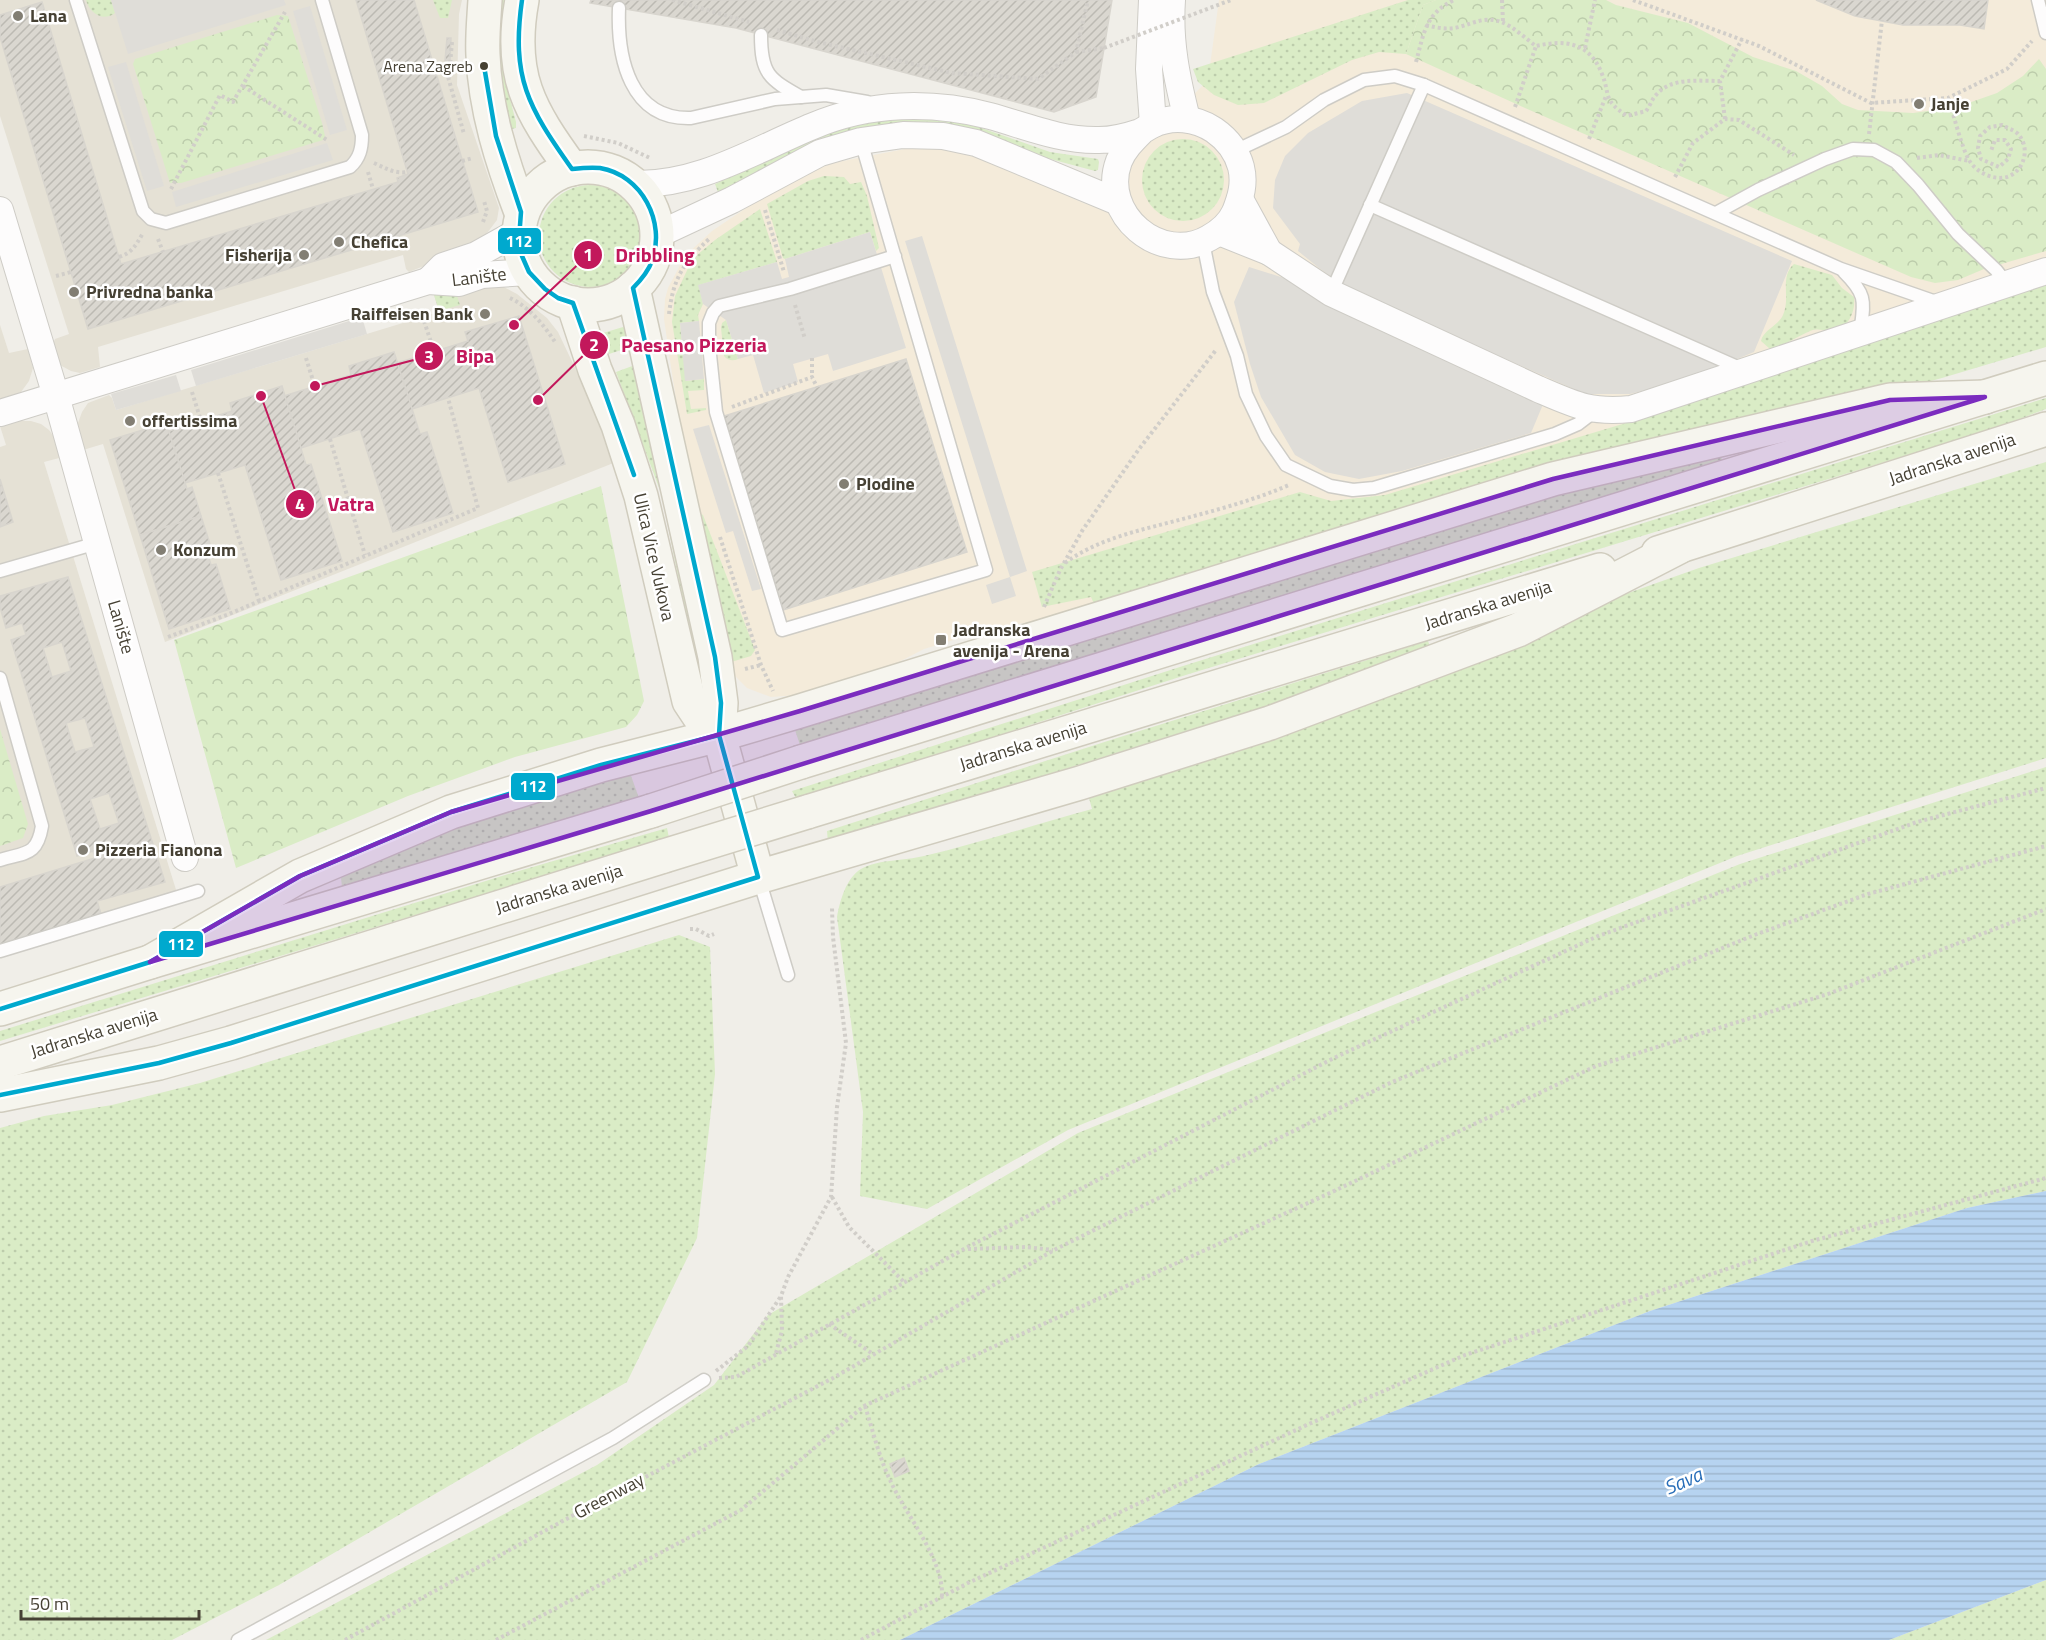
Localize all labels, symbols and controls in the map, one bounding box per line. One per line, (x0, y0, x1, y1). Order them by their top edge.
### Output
place label: Lana (30, 2, 67, 29)
marker: Lana (11, 9, 25, 23)
place label: Arena Zagreb (383, 54, 473, 78)
marker: Arena Zagreb (478, 60, 490, 72)
place label: Janje (1931, 90, 1969, 117)
marker: Janje (1912, 97, 1926, 111)
line badge: 112 (497, 227, 542, 255)
place label: Chefica (351, 228, 408, 255)
text: 112 (506, 229, 532, 253)
marker: Chefica (332, 235, 346, 249)
callout: Dribbling (573, 236, 707, 274)
text: Dribbling (615, 239, 695, 270)
place label: Fisherija (225, 241, 292, 268)
text: 1 (583, 241, 593, 268)
marker: Fisherija (297, 248, 311, 262)
street label: Lanište (450, 260, 508, 293)
place label: Privredna banka (86, 278, 213, 305)
marker: Privredna banka (67, 285, 81, 299)
place label: Raiffeisen Bank (351, 300, 474, 327)
marker: Raiffeisen Bank (478, 307, 492, 321)
callout: Paesano Pizzeria (579, 326, 779, 364)
text: Paesano Pizzeria (621, 329, 767, 360)
text: 2 (589, 331, 599, 358)
callout: Bipa (414, 337, 506, 375)
text: Bipa (456, 340, 494, 371)
text: 3 (424, 343, 434, 370)
place label: offertissima (142, 407, 237, 434)
marker: offertissima (123, 414, 137, 428)
street label: Jadranska avenija (1885, 425, 2019, 492)
place label: Plodine (856, 470, 915, 497)
marker: Plodine (837, 477, 851, 491)
callout: Vatra (285, 485, 386, 523)
text: Vatra (328, 488, 374, 519)
street label: Ulica Vice Vukova (627, 490, 682, 624)
text: 4 (295, 491, 305, 518)
place label: Konzum (173, 536, 236, 563)
marker: Konzum (154, 543, 168, 557)
street label: Jadranska avenija (1421, 572, 1555, 637)
street label: Lanište (101, 597, 142, 657)
place label: Jadranska avenija - Arena (953, 616, 1070, 664)
marker: Jadranska avenija - Arena (934, 633, 948, 647)
street label: Jadranska avenija (956, 713, 1090, 778)
line badge: 112 (510, 772, 556, 801)
text: 112 (520, 774, 546, 798)
place label: Pizzeria Fianona (95, 836, 222, 863)
marker: Pizzeria Fianona (76, 843, 90, 857)
street label: Jadranska avenija (492, 856, 626, 921)
line badge: 112 (158, 930, 204, 958)
text: 112 (168, 932, 194, 956)
street label: Jadranska avenija (27, 1000, 161, 1065)
water label: Sava (1659, 1458, 1708, 1503)
street label: Greenway (569, 1466, 649, 1525)
scale bar (21, 1583, 200, 1621)
text: 50 m (30, 1590, 69, 1617)

